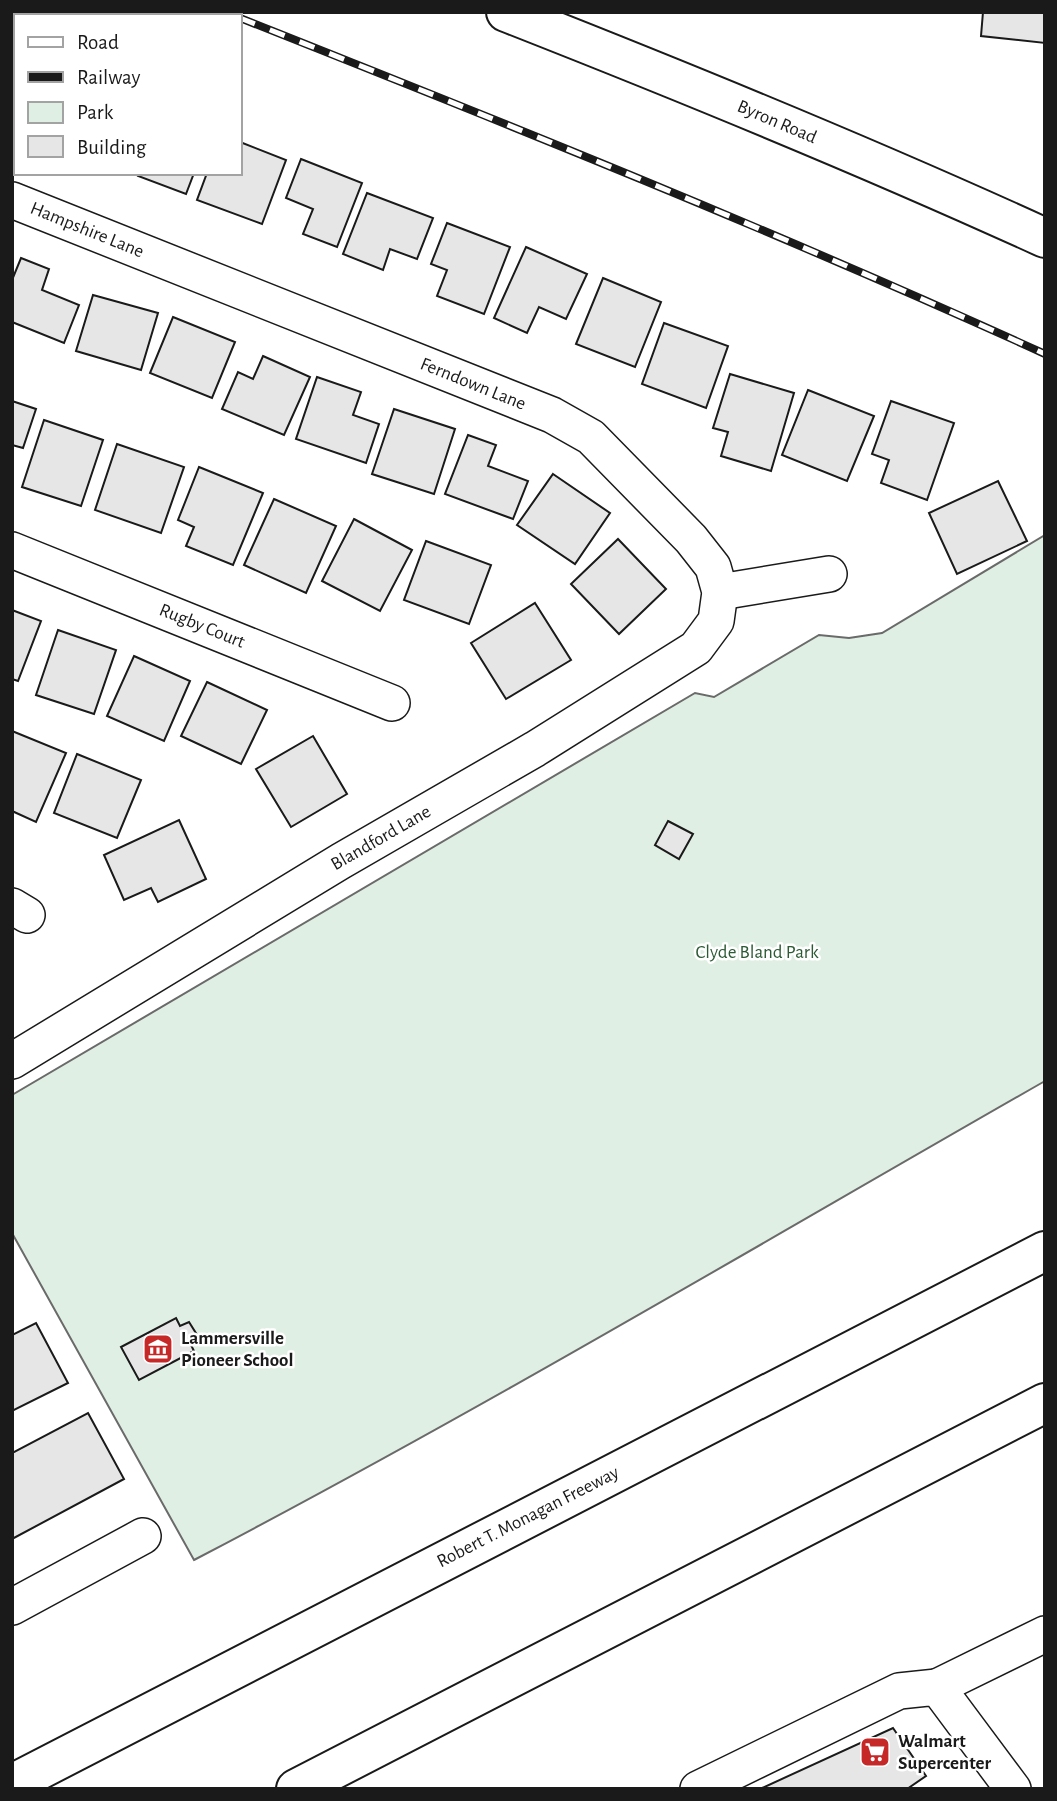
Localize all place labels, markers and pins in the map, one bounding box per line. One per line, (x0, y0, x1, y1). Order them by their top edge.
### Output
place label: Lammersville Pioneer School (181, 1329, 294, 1370)
museum icon: Lammersville Pioneer School (141, 1332, 175, 1366)
place label: Walmart Supercenter (898, 1732, 991, 1773)
supermarket icon: Walmart Supercenter (858, 1735, 892, 1769)

